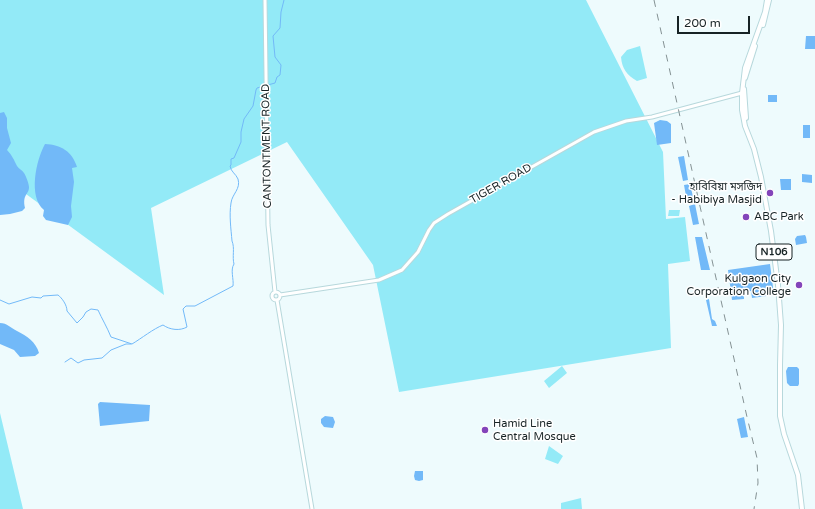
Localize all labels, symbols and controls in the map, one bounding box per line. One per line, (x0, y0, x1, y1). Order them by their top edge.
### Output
scale bar (679, 8, 752, 34)
text: 200 m (684, 16, 721, 30)
street label: CANTONTMENT ROAD (259, 84, 275, 208)
street label: TIGER ROAD (468, 161, 534, 207)
place label: হাবিবিয়া মসজিদ - Habibiya Masjid (671, 180, 762, 206)
marker: হাবিবিয়া মসজিদ - Habibiya Masjid (765, 188, 775, 198)
place label: ABC Park (754, 210, 804, 224)
marker: ABC Park (741, 212, 751, 222)
road number: N106 (756, 244, 792, 260)
place label: Kulgaon City Corporation College (687, 272, 791, 298)
marker: Kulgaon City Corporation College (794, 280, 804, 290)
place label: Hamid Line Central Mosque (493, 417, 576, 443)
marker: Hamid Line Central Mosque (480, 425, 490, 435)

